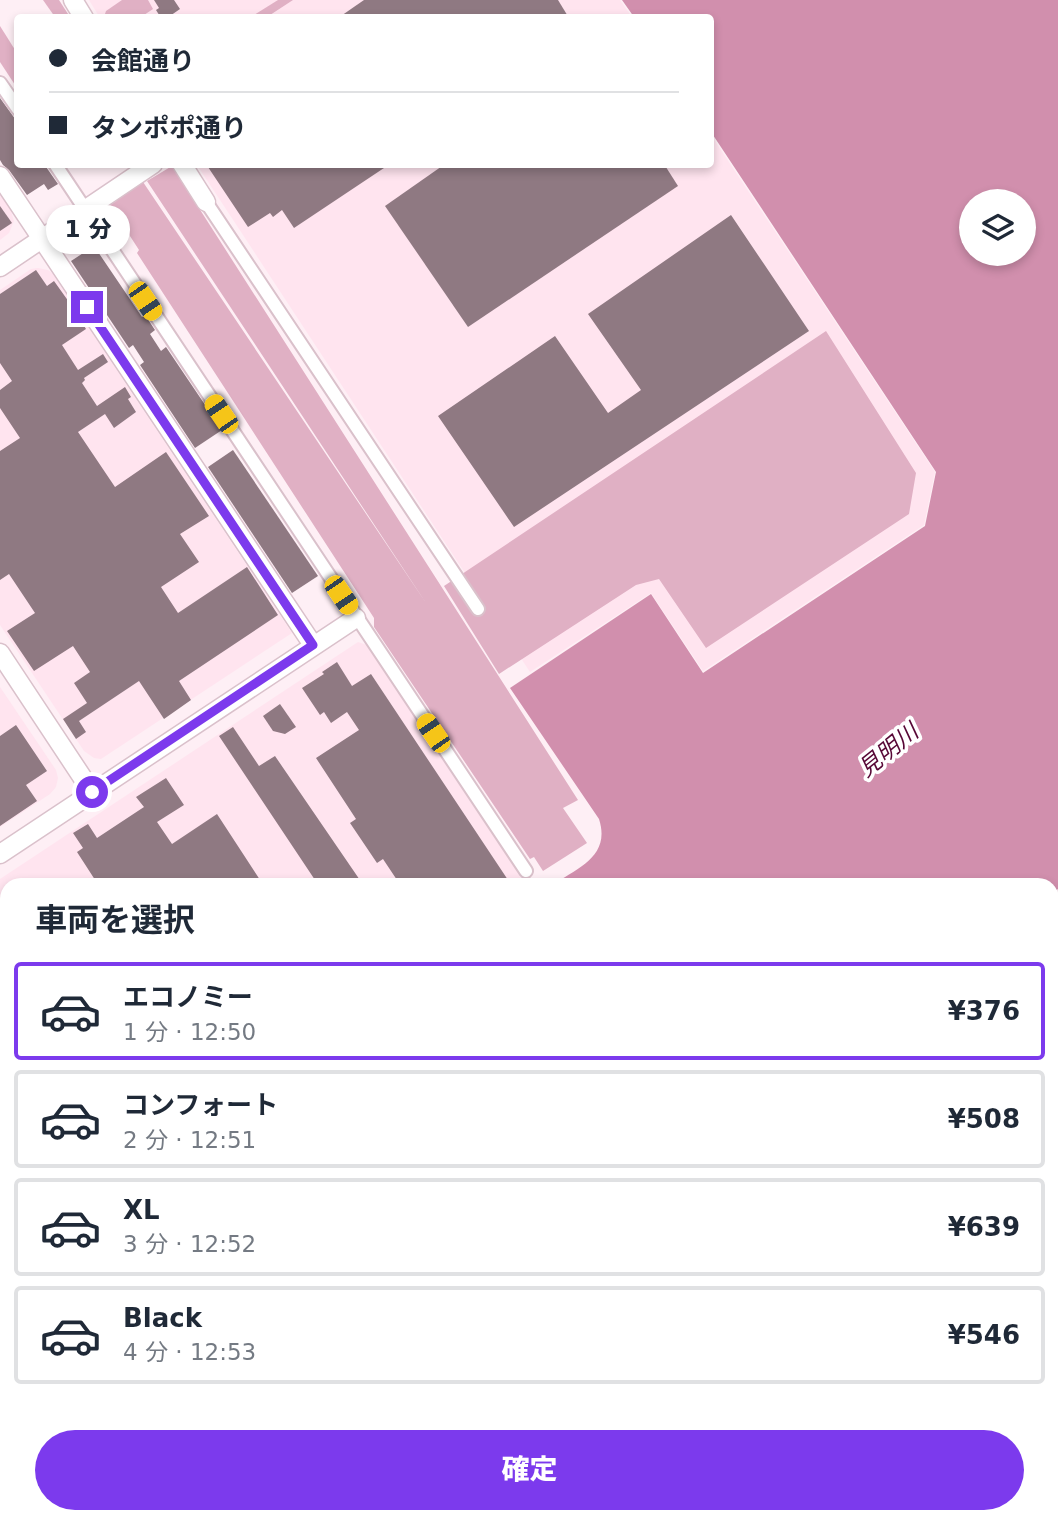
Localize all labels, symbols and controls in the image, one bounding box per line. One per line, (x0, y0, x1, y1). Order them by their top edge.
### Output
text: 会館通り (91, 46, 195, 76)
text: タンポポ通り (91, 113, 247, 143)
map controls (959, 189, 1036, 266)
button: layers (959, 189, 1036, 266)
callout: 1 分 (45, 205, 129, 254)
text: 1 分 (64, 216, 112, 242)
car (125, 278, 166, 324)
route end (71, 291, 103, 323)
car (201, 391, 242, 437)
car (321, 572, 362, 618)
car (413, 710, 454, 756)
water label: 見明川 (853, 716, 925, 782)
route start (76, 776, 108, 808)
text: 車両を選択 (35, 901, 195, 939)
icon: car (39, 980, 102, 1043)
text: エコノミー (123, 982, 253, 1012)
text: ¥376 (948, 996, 1020, 1026)
text: 1 分 · 12:50 (123, 1019, 256, 1045)
icon: car (39, 1088, 102, 1151)
text: コンフォート (123, 1090, 278, 1120)
text: ¥508 (948, 1104, 1020, 1134)
text: 2 分 · 12:51 (123, 1127, 256, 1153)
text: XL (123, 1195, 160, 1225)
icon: car (39, 1196, 102, 1259)
text: ¥639 (948, 1212, 1020, 1242)
text: 3 分 · 12:52 (123, 1231, 256, 1257)
text: Black (123, 1303, 202, 1333)
icon: car (39, 1304, 102, 1367)
text: ¥546 (948, 1320, 1020, 1350)
text: 4 分 · 12:53 (123, 1339, 256, 1365)
button: 確定 (35, 1430, 1024, 1510)

